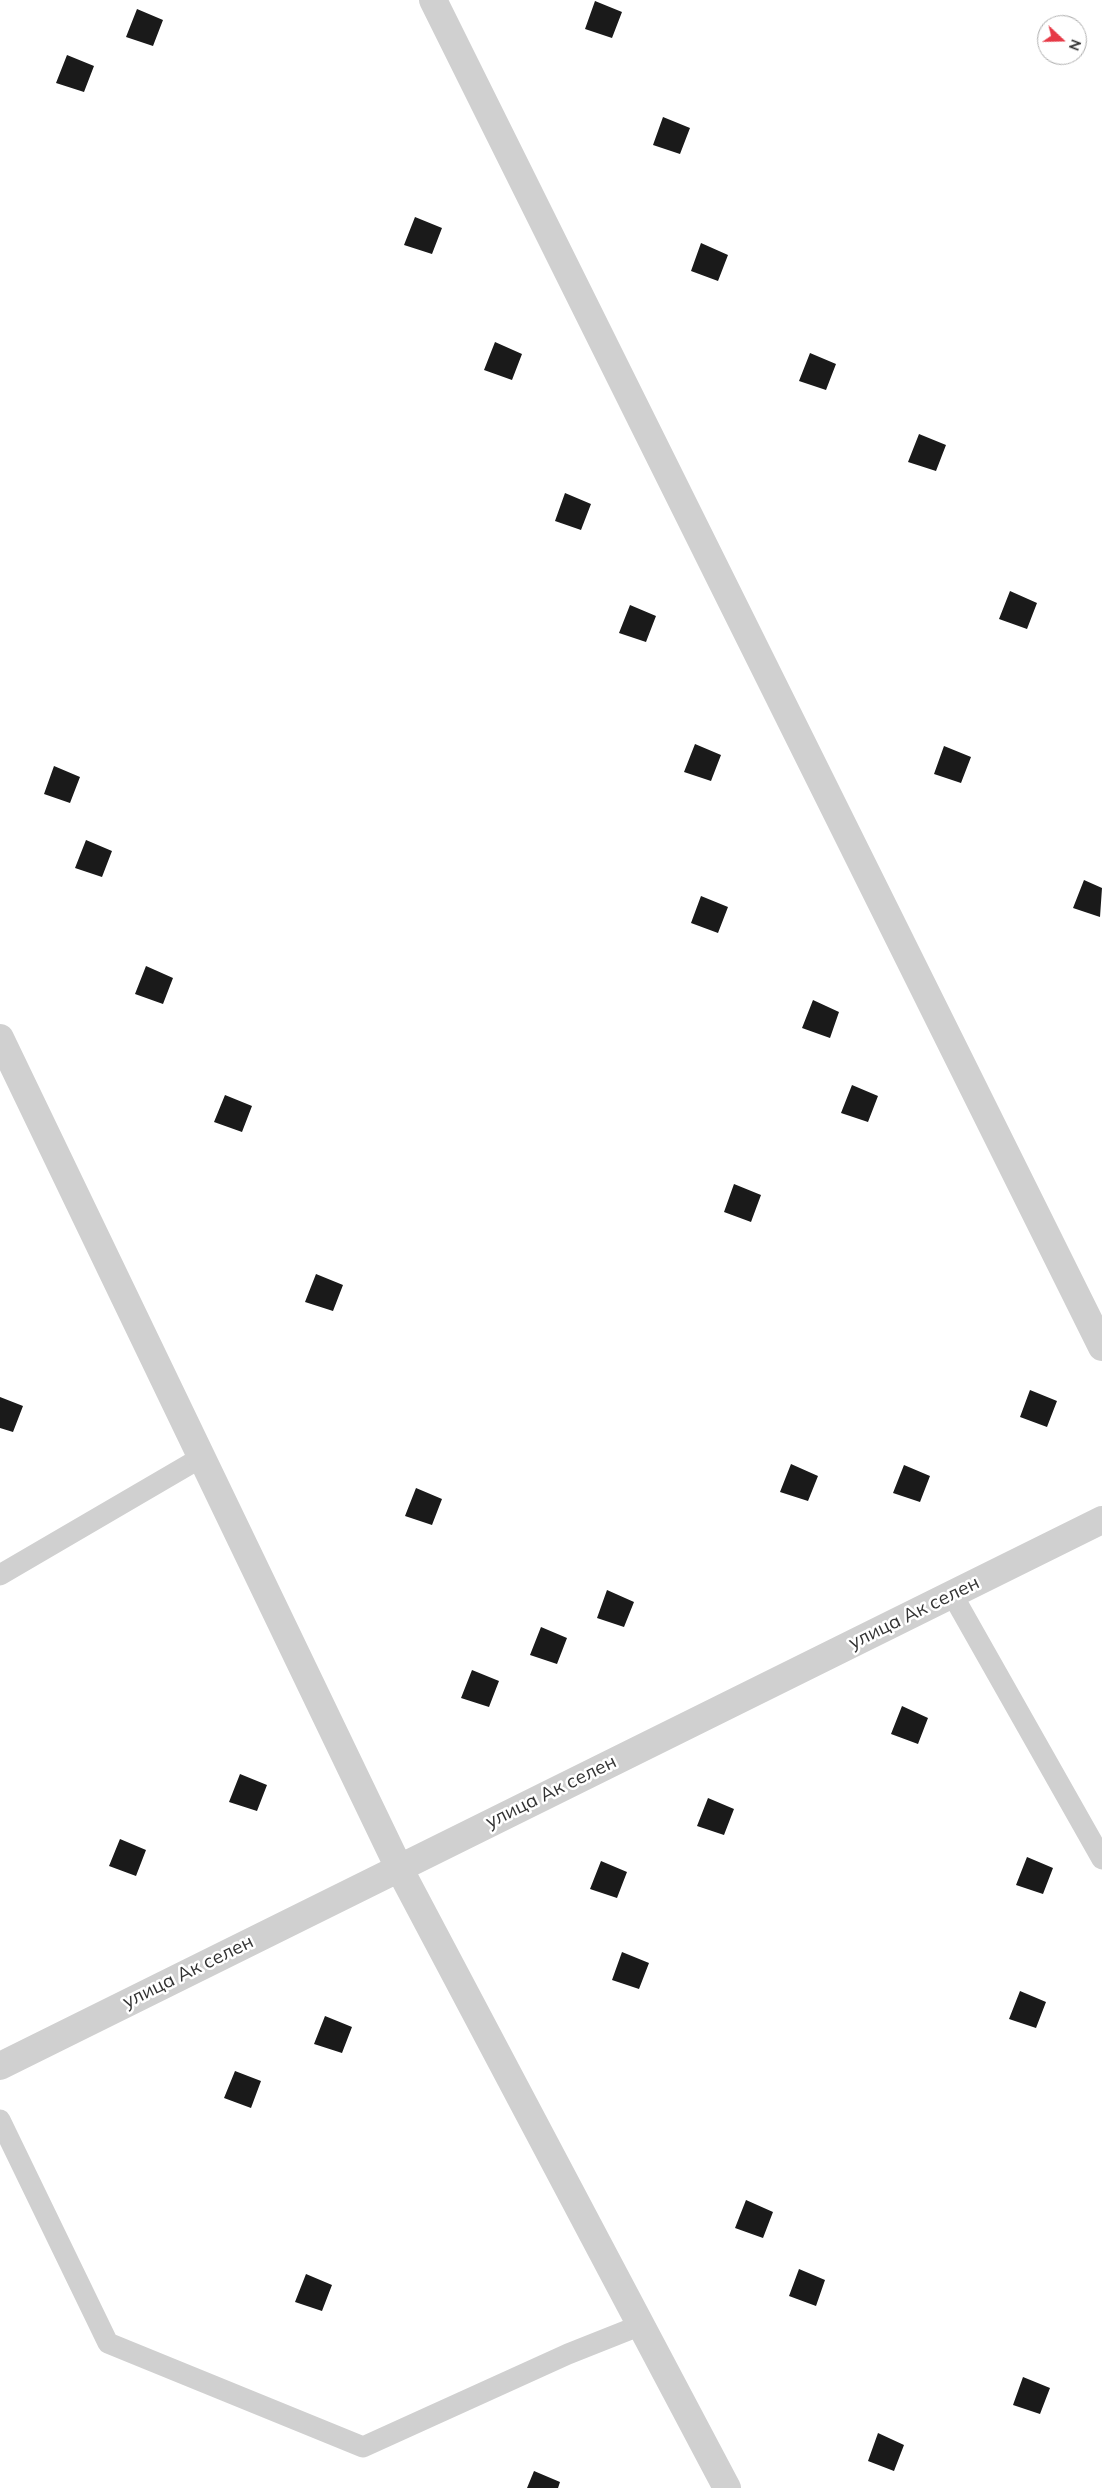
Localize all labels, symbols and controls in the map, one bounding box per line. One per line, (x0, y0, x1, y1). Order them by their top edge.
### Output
north arrow (1037, 15, 1087, 65)
text: N (1065, 37, 1085, 53)
street label: улица Ак селен (845, 1571, 983, 1655)
street label: улица Ак селен (482, 1750, 620, 1834)
street label: улица Ак селен (119, 1930, 257, 2014)

